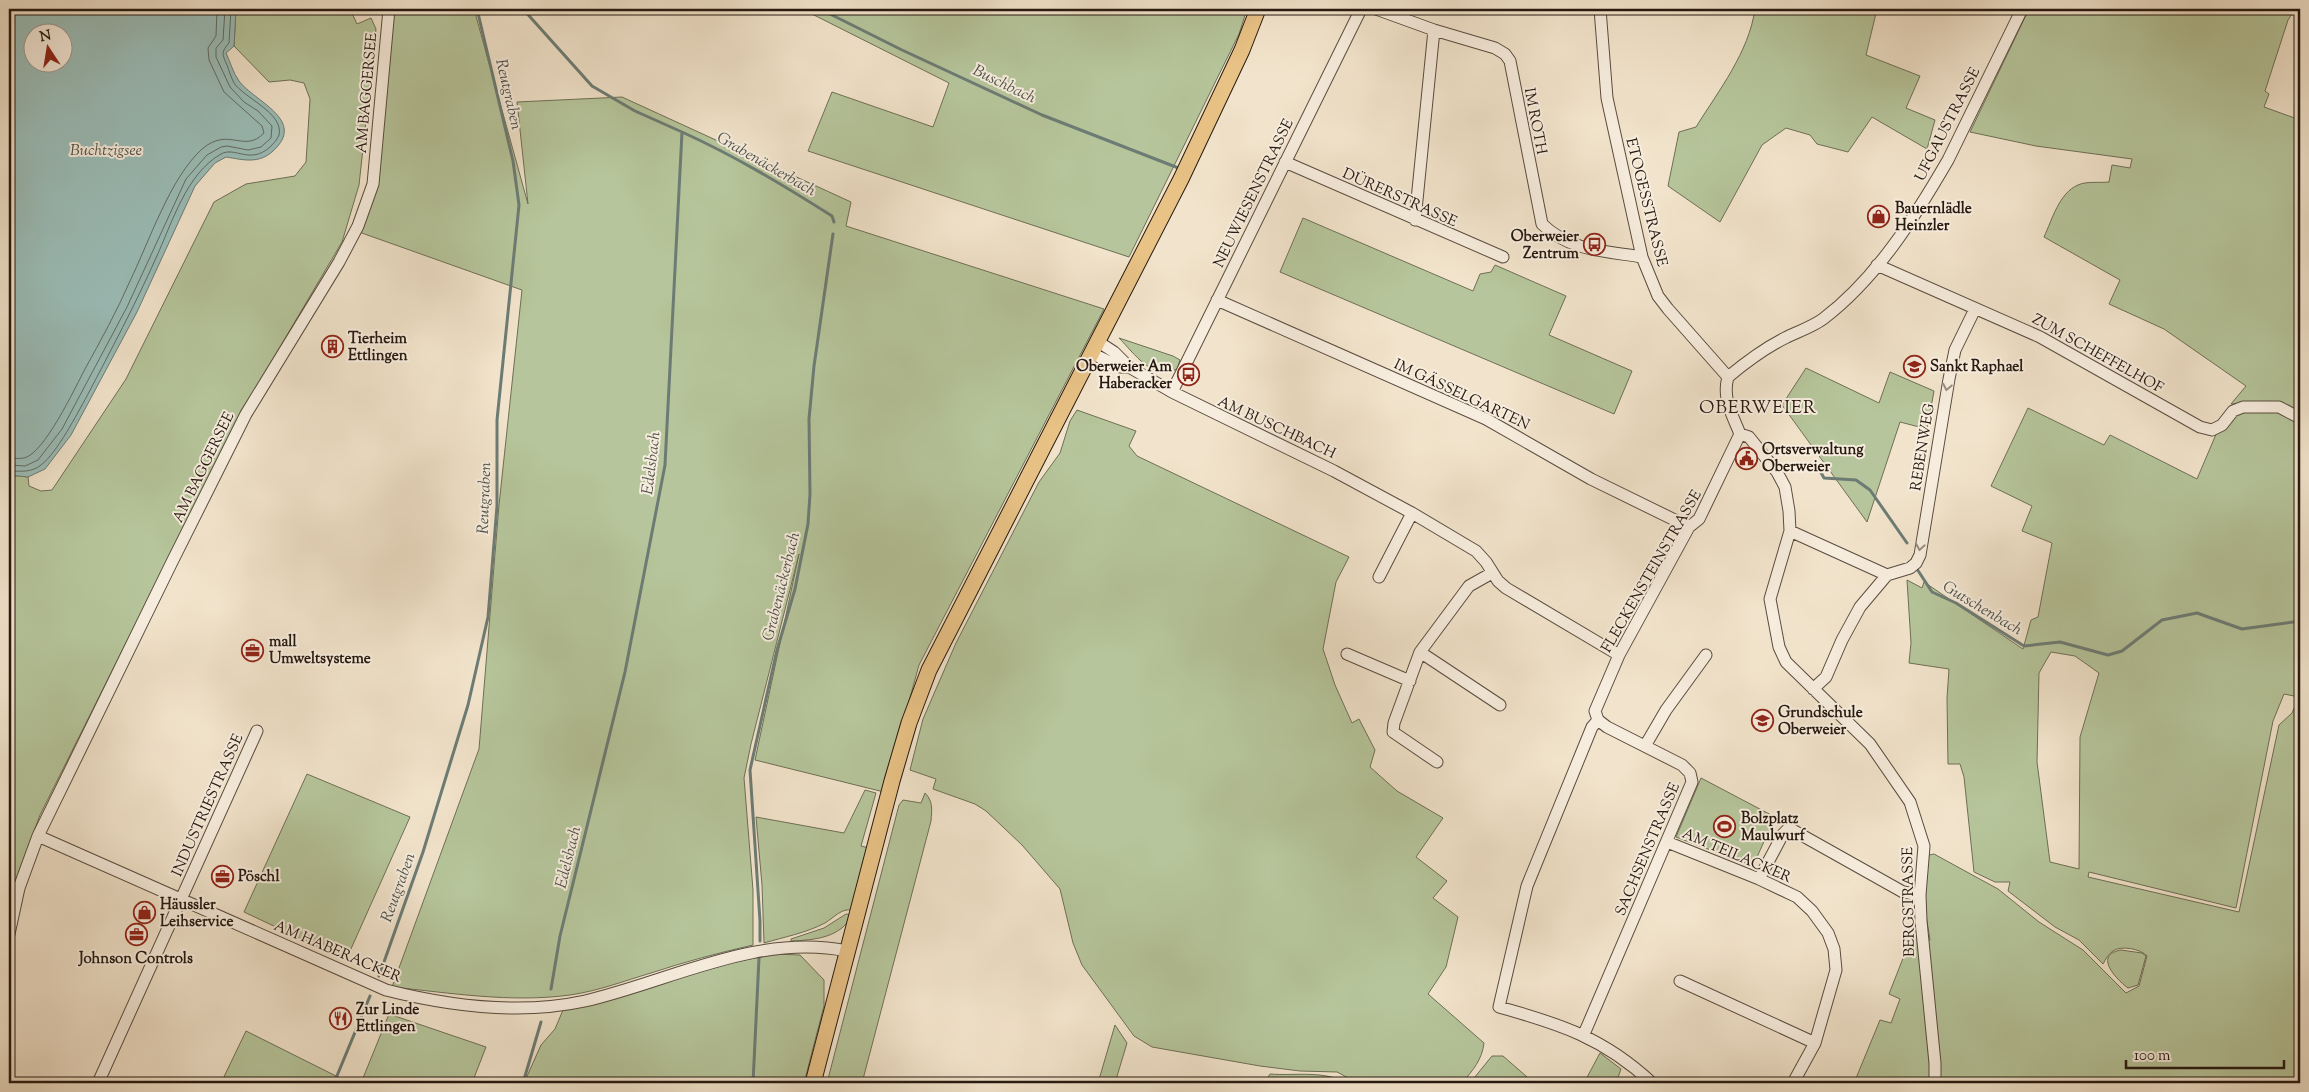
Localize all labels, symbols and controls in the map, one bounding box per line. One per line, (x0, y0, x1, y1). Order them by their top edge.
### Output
north arrow (22, 22, 72, 72)
text: N (38, 26, 53, 48)
street label: AM BAGGERSEE (352, 32, 383, 154)
water label: Reutgraben (488, 57, 527, 133)
water label: Buschbach (968, 60, 1040, 111)
street label: UFGAUSTRASSE (1910, 64, 1986, 185)
street label: IM ROTH (1518, 86, 1551, 157)
street label: NEUWIESENSTRASSE (1209, 116, 1300, 272)
water label: Grabenäckerbach (712, 127, 820, 203)
street label: ETOGESSTRASSE (1619, 136, 1672, 269)
water label: Buchtzigsee (70, 140, 142, 163)
street label: DÜRERSTRASSE (1339, 163, 1461, 233)
place label: Bauernlädle Heinzler (1895, 199, 1972, 237)
shop icon: Bauernlädle Heinzler (1867, 205, 1891, 229)
place label: Oberweier Zentrum (1511, 227, 1580, 265)
bus stop icon: Oberweier Zentrum (1583, 233, 1607, 257)
street label: ZUM SCHEFFELHOF (2028, 309, 2167, 400)
place label: Tierheim Ettlingen (348, 329, 408, 367)
building icon: Tierheim Ettlingen (320, 335, 344, 359)
street label: IM GÄSSELGARTEN (1390, 354, 1533, 436)
school or university icon: Sankt Raphael (1902, 354, 1926, 378)
place label: Oberweier Am Haberacker (1076, 357, 1173, 395)
place label: Sankt Raphael (1930, 357, 2024, 378)
bus stop icon: Oberweier Am Haberacker (1176, 363, 1200, 387)
one-way arrow (1943, 383, 1953, 392)
street label: AM BUSCHBACH (1214, 392, 1339, 465)
district label: OBERWEIER (1699, 396, 1817, 422)
street label: REBENWEG (1906, 402, 1941, 492)
street label: AM BAGGERSEE (168, 409, 240, 527)
water label: Edelsbach (637, 430, 668, 496)
place label: Ortsverwaltung Oberweier (1762, 440, 1864, 478)
public building icon: Ortsverwaltung Oberweier (1734, 446, 1758, 470)
water label: Reutgraben (473, 461, 498, 534)
street label: FLECKENSTEINSTRASSE (1597, 486, 1708, 657)
water label: Grabenäckerbach (758, 530, 807, 643)
one-way arrow (1916, 543, 1926, 552)
water label: Gutschenbach (1937, 576, 2026, 642)
place label: mall Umweltsysteme (269, 632, 371, 670)
office icon: mall Umweltsysteme (241, 638, 265, 662)
place label: Grundschule Oberweier (1778, 703, 1863, 741)
school or university icon: Grundschule Oberweier (1750, 709, 1774, 733)
street label: INDUSTRIESTRASSE (167, 731, 249, 880)
street label: SACHSENSTRASSE (1611, 780, 1686, 920)
place label: Bolzplatz Maulwurf (1741, 809, 1807, 847)
sports icon: Bolzplatz Maulwurf (1713, 815, 1737, 839)
water label: Edelsbach (551, 824, 588, 891)
street label: AM TEILACKER (1678, 824, 1795, 889)
street label: BERGSTRASSE (1898, 847, 1921, 957)
water label: Reutgraben (376, 850, 423, 926)
office icon: Pöschl (210, 864, 234, 888)
place label: Pöschl (238, 867, 280, 888)
place label: Häussler Leihservice (160, 895, 233, 933)
shop icon: Häussler Leihservice (132, 901, 156, 925)
street label: AM HABERACKER (270, 916, 405, 989)
office icon: Johnson Controls (124, 923, 148, 947)
place label: Johnson Controls (78, 949, 193, 970)
place label: Zur Linde Ettlingen (356, 1000, 419, 1038)
restaurant icon: Zur Linde Ettlingen (328, 1006, 352, 1030)
scale bar (2126, 1037, 2284, 1069)
text: 100 m (2134, 1046, 2171, 1067)

